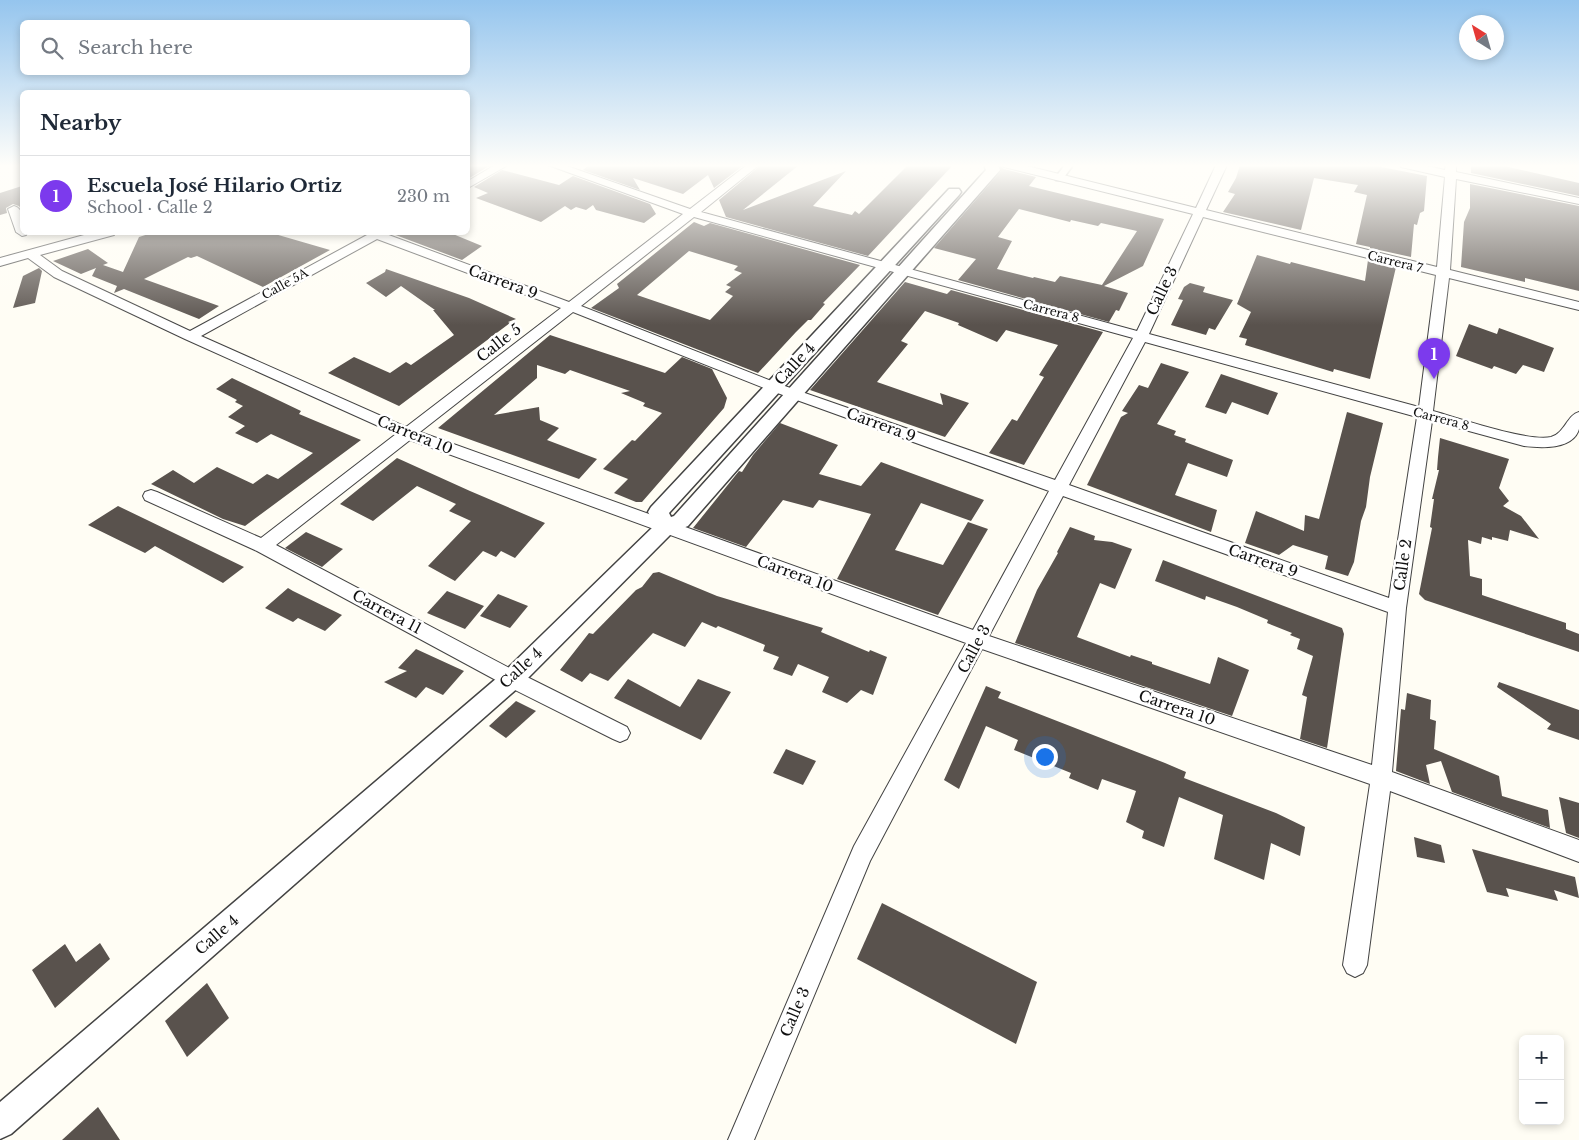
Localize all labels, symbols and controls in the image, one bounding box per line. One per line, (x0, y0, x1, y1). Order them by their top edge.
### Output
north arrow (1459, 15, 1504, 60)
search box (20, 20, 470, 75)
icon: search (38, 34, 66, 62)
text: Search here (78, 36, 193, 59)
text: Nearby (40, 110, 121, 136)
text: Escuela José Hilario Ortiz (87, 174, 342, 197)
text: 1 (53, 186, 59, 206)
text: 230 m (397, 186, 450, 206)
text: School · Calle 2 (87, 197, 213, 217)
street label: Carrera 7 (1366, 247, 1425, 276)
street label: Carrera 9 (466, 260, 540, 303)
street label: Calle 3 (1142, 263, 1181, 318)
street label: Calle 5A (259, 264, 311, 302)
street label: Carrera 8 (1021, 296, 1081, 325)
street label: Calle 5 (473, 319, 525, 366)
street label: Calle 4 (770, 338, 819, 389)
pin: 1 (1418, 338, 1450, 379)
street label: Carrera 9 (844, 403, 918, 446)
street label: Carrera 8 (1411, 404, 1471, 433)
street label: Carrera 10 (374, 411, 456, 458)
street label: Calle 2 (1389, 538, 1416, 592)
street label: Carrera 9 (1226, 540, 1300, 581)
street label: Carrera 10 (754, 551, 836, 596)
street label: Carrera 11 (349, 585, 425, 638)
street label: Calle 3 (953, 621, 994, 676)
street label: Calle 4 (495, 643, 546, 692)
street label: Carrera 10 (1136, 686, 1218, 730)
your location (1032, 744, 1058, 770)
street label: Calle 4 (191, 910, 242, 959)
street label: Calle 3 (776, 984, 813, 1040)
map controls (1519, 1035, 1564, 1125)
button: + (1519, 1035, 1564, 1080)
button: − (1519, 1080, 1564, 1125)

